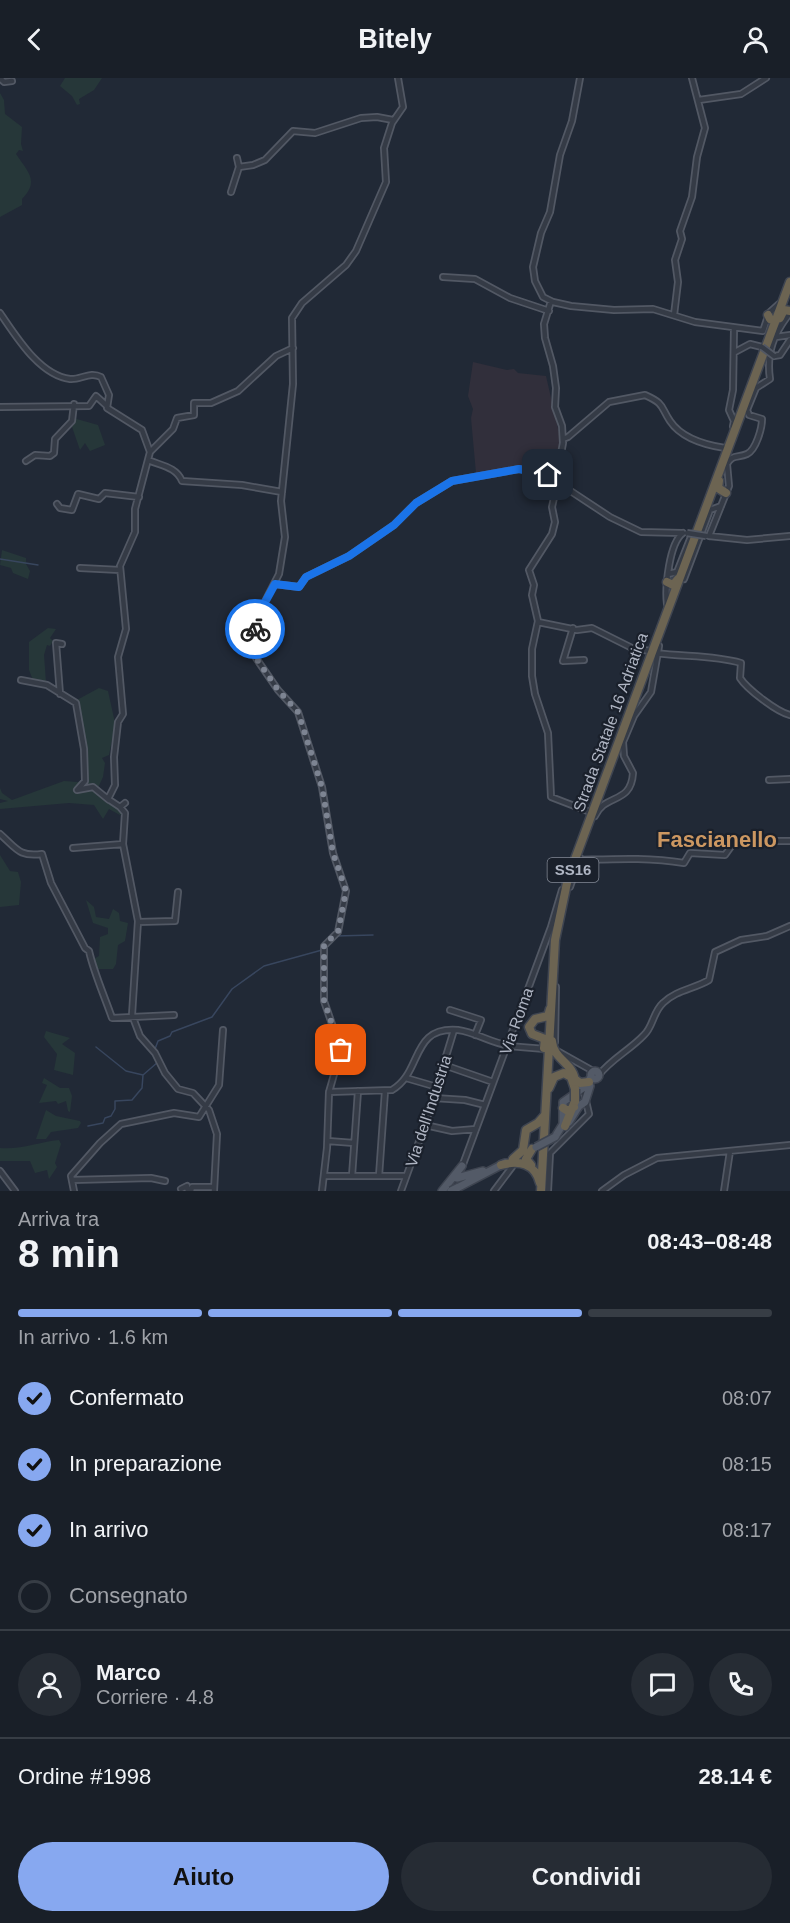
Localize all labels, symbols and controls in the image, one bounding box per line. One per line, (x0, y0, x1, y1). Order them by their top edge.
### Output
icon: back (18, 23, 51, 56)
icon: person (739, 23, 772, 56)
text: Bitely (358, 24, 432, 54)
pin (522, 449, 573, 500)
icon: home (531, 458, 564, 491)
courier (225, 599, 285, 659)
icon: bike (239, 613, 272, 646)
street label: Strada Statale 16 Adriatica (570, 630, 651, 814)
district label: Fascianello (657, 827, 777, 852)
road number: SS16 (548, 858, 598, 882)
street label: Via Roma (497, 985, 536, 1057)
pin (315, 1024, 366, 1075)
icon: bag (324, 1033, 357, 1066)
street label: Via dell'Industria (402, 1053, 455, 1169)
text: Arriva tra (18, 1208, 99, 1230)
text: 08:43–08:48 (647, 1229, 772, 1254)
text: 8 min (18, 1232, 120, 1275)
text: In arrivo · 1.6 km (18, 1326, 168, 1348)
icon: check (18, 1382, 51, 1415)
text: Confermato (69, 1385, 184, 1410)
text: 08:07 (722, 1387, 772, 1409)
icon: check (18, 1448, 51, 1481)
text: In preparazione (69, 1451, 222, 1476)
text: 08:15 (722, 1453, 772, 1475)
icon: check (18, 1514, 51, 1547)
text: In arrivo (69, 1517, 148, 1542)
text: 08:17 (722, 1519, 772, 1541)
text: Consegnato (69, 1583, 188, 1608)
button: person (18, 1653, 81, 1716)
button: chat (631, 1653, 694, 1716)
button: phone (709, 1653, 772, 1716)
text: Marco (96, 1660, 161, 1685)
text: Corriere · 4.8 (96, 1686, 214, 1708)
text: Ordine #1998 (18, 1764, 151, 1789)
text: 28.14 € (699, 1764, 772, 1789)
button: Aiuto (18, 1842, 389, 1911)
button: Condividi (401, 1842, 772, 1911)

